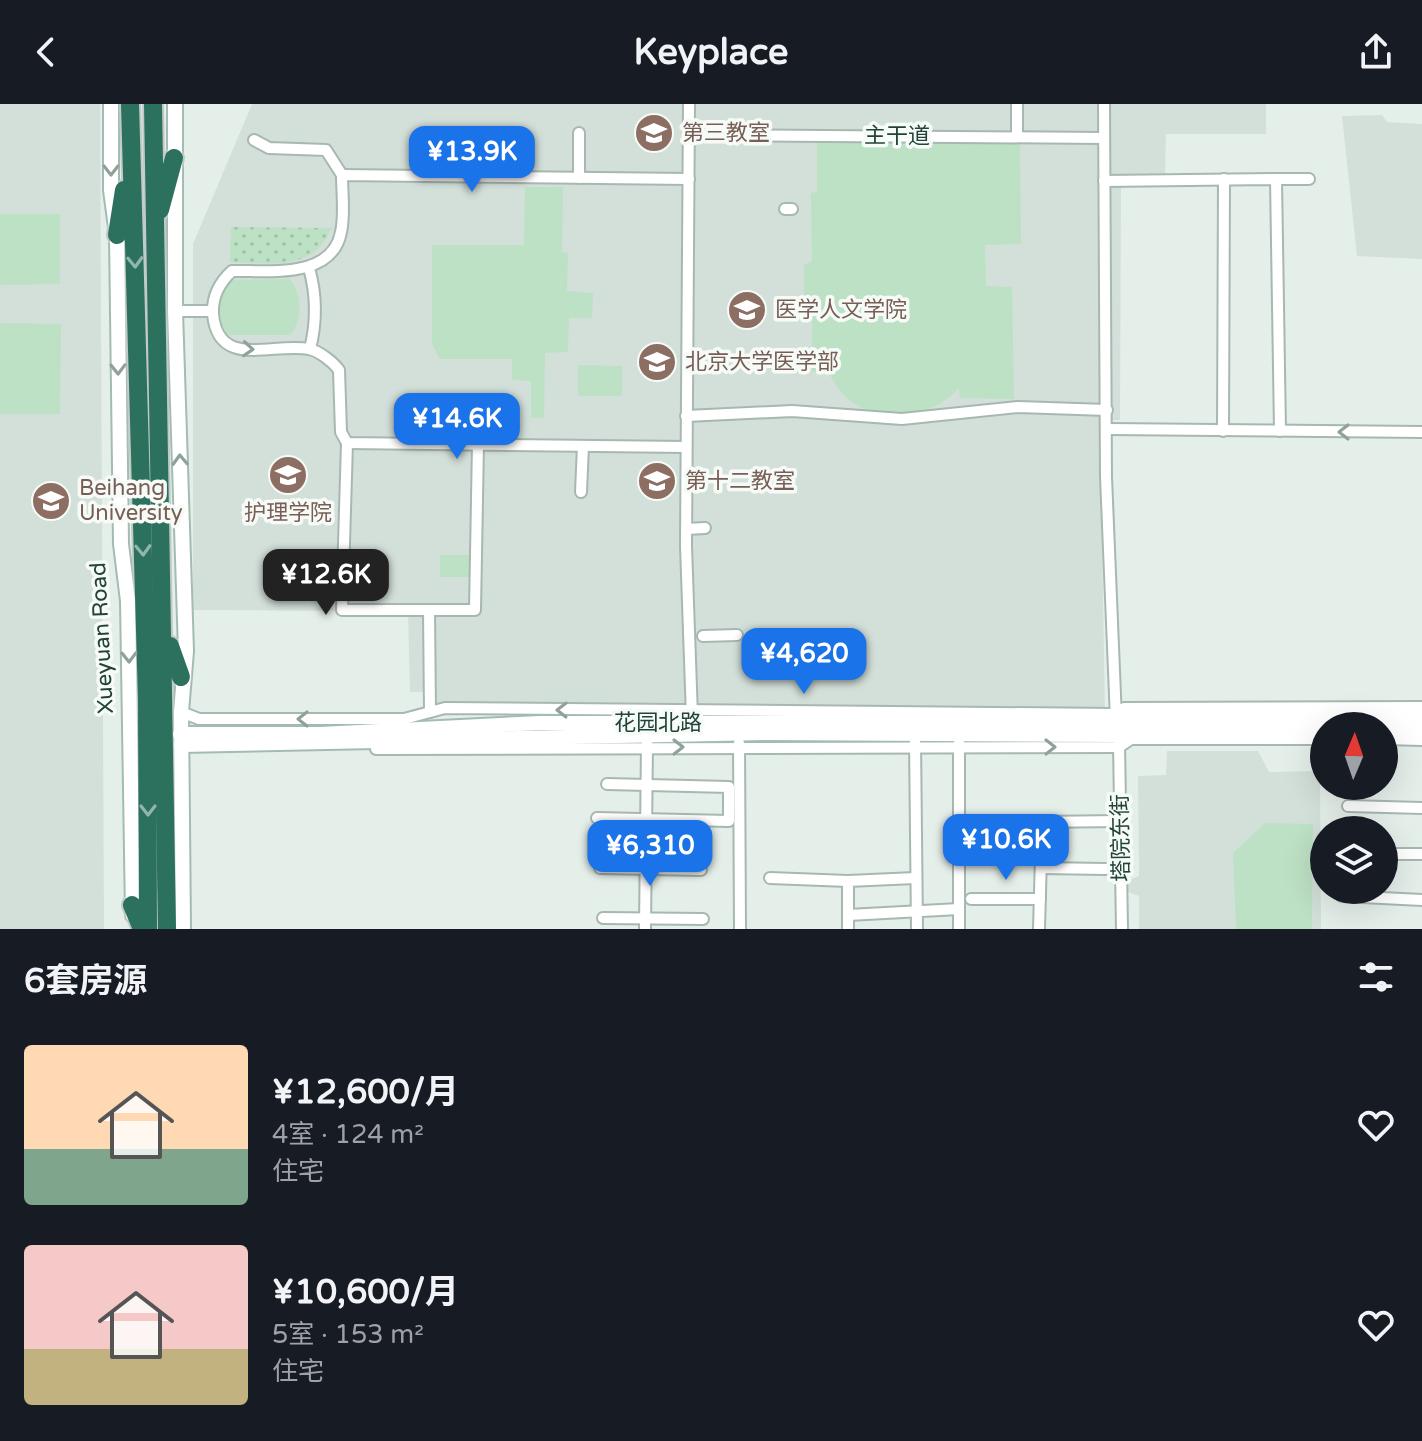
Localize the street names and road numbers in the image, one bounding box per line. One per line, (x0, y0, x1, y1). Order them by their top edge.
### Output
street label: 主干道 (864, 123, 930, 149)
street label: Xueyuan Road (85, 562, 119, 714)
street label: 花园北路 (614, 710, 702, 736)
street label: 塔院东街 (1107, 794, 1135, 882)

